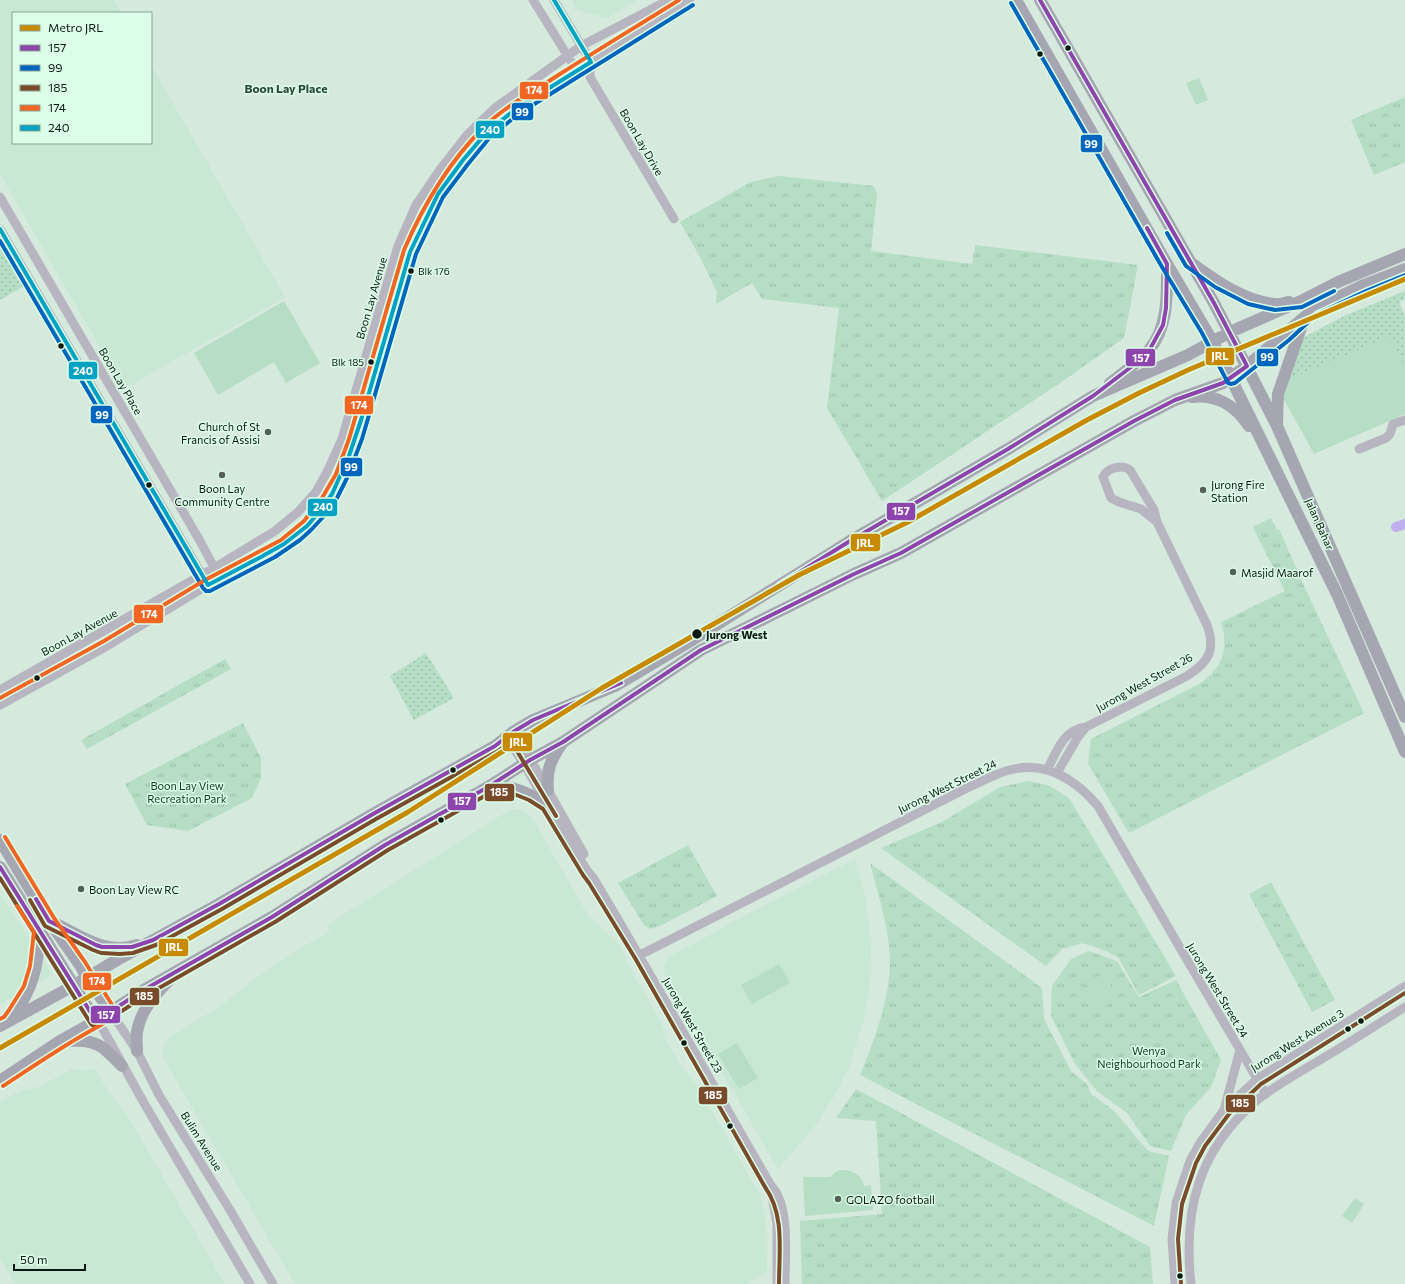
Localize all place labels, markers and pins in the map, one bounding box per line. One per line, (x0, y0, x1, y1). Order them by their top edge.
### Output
unlabelled marker (1063, 43, 1073, 53)
unlabelled marker (1035, 49, 1045, 59)
place label: Blk 176 (418, 265, 450, 277)
marker: Blk 176 (406, 266, 416, 276)
unlabelled marker (56, 341, 66, 351)
place label: Blk 185 (332, 356, 364, 368)
marker: Blk 185 (366, 357, 376, 367)
place label: Church of St Francis of Assisi (181, 420, 260, 446)
marker: Church of St Francis of Assisi (263, 427, 273, 437)
marker: Boon Lay Community Centre (217, 470, 227, 480)
place label: Jurong Fire Station (1211, 478, 1265, 504)
unlabelled marker (144, 480, 154, 490)
place label: Boon Lay Community Centre (174, 482, 270, 508)
marker: Jurong Fire Station (1198, 485, 1208, 495)
place label: Masjid Maarof (1241, 566, 1314, 579)
marker: Masjid Maarof (1228, 567, 1238, 577)
marker: Jurong West (690, 627, 704, 641)
place label: Jurong West (706, 628, 768, 642)
unlabelled marker (32, 673, 42, 683)
unlabelled marker (448, 765, 458, 775)
unlabelled marker (436, 815, 446, 825)
place label: Boon Lay View RC (89, 883, 179, 896)
marker: Boon Lay View RC (76, 884, 86, 894)
unlabelled marker (1356, 1016, 1366, 1026)
unlabelled marker (1343, 1024, 1353, 1034)
unlabelled marker (679, 1038, 689, 1048)
unlabelled marker (725, 1121, 735, 1131)
place label: GOLAZO football (846, 1193, 935, 1206)
marker: GOLAZO football (833, 1194, 843, 1204)
unlabelled marker (1175, 1271, 1185, 1281)

